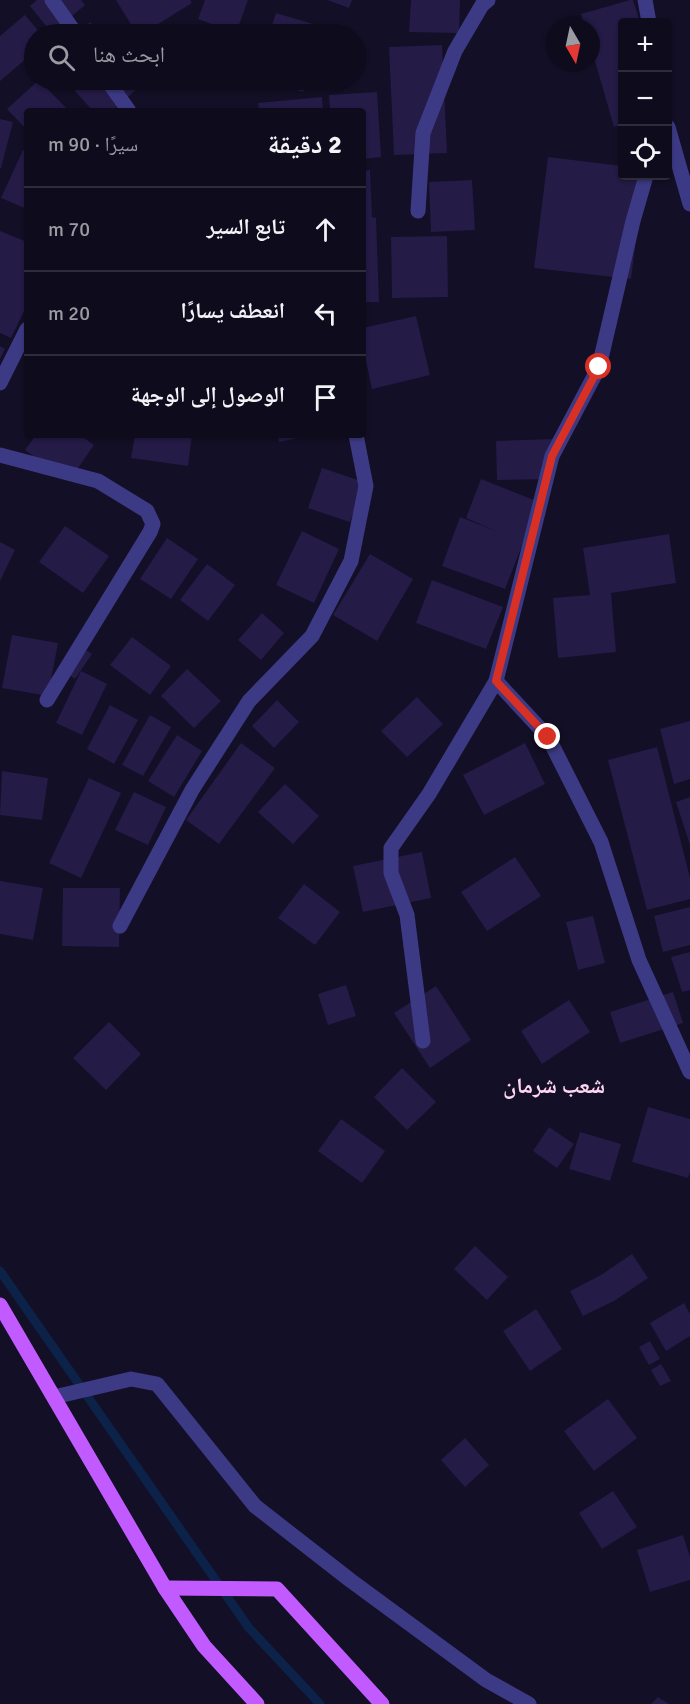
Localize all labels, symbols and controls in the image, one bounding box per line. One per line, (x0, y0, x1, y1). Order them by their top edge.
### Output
north arrow (546, 18, 600, 72)
map controls (618, 18, 672, 180)
button: + (618, 18, 672, 72)
search box (24, 24, 366, 90)
icon: search (45, 41, 78, 74)
text: ابحث هنا (93, 41, 165, 68)
button: − (618, 72, 672, 126)
button: locate (618, 126, 672, 180)
text: 2 دقيقة (268, 129, 342, 161)
text: سيرًا · 90 m (48, 132, 138, 157)
text: تابع السير (207, 213, 285, 240)
icon: ahead (309, 213, 342, 246)
text: 70 m (48, 217, 90, 242)
text: انعطف يسارًا (180, 297, 285, 324)
icon: left (309, 297, 342, 330)
text: 20 m (48, 301, 90, 326)
route start (585, 353, 611, 379)
text: الوصول إلى الوجهة (131, 381, 285, 408)
icon: arrive (309, 381, 342, 414)
route end (534, 723, 560, 749)
district label: شعب شرمان (503, 1072, 605, 1099)

